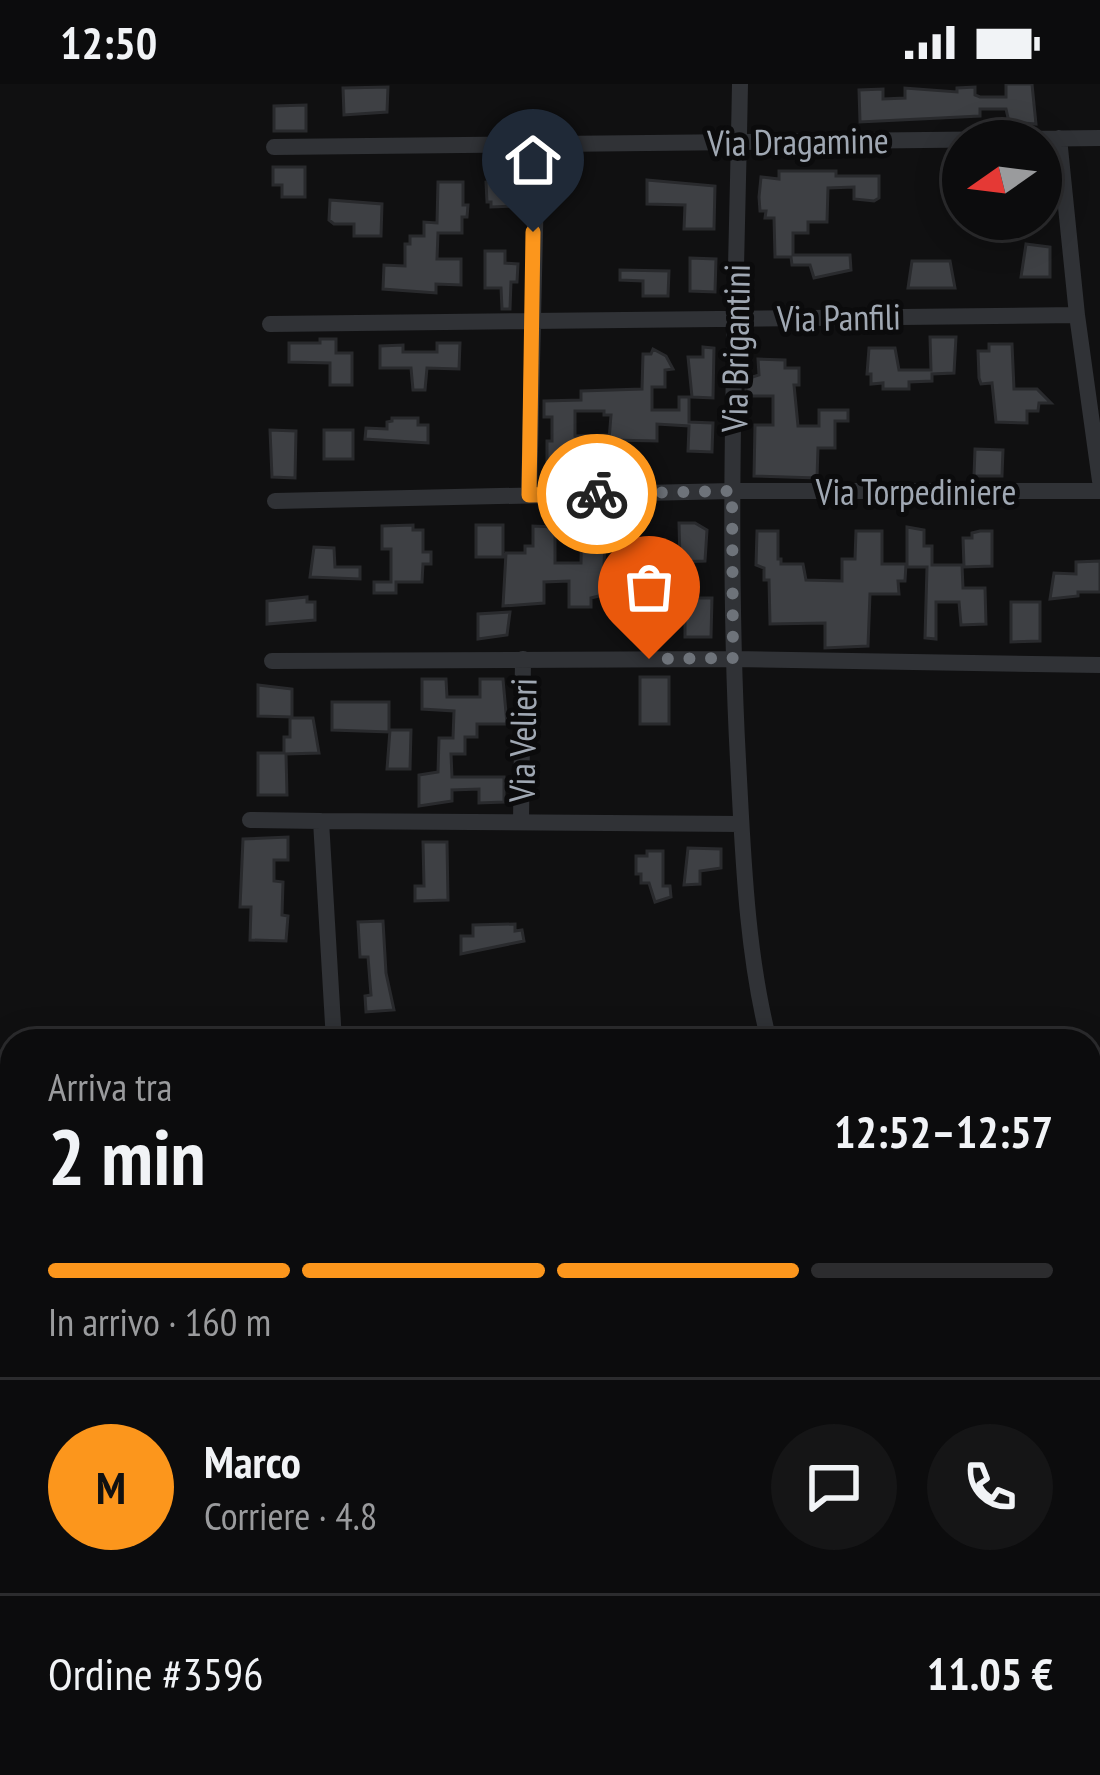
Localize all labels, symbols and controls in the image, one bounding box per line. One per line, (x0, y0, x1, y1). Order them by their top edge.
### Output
text: 12:50 (60, 13, 157, 71)
pin (482, 109, 584, 232)
street label: Via Dragamine (706, 116, 889, 166)
north arrow (942, 120, 1062, 240)
map controls (942, 120, 1062, 240)
icon: home (500, 127, 566, 193)
street label: Via Brigantini (710, 263, 760, 434)
street label: Via Panfili (776, 292, 901, 342)
courier (537, 434, 657, 554)
icon: bike (564, 461, 630, 527)
street label: Via Torpediniere (815, 468, 1016, 515)
pin (598, 536, 700, 659)
icon: bag (616, 554, 682, 620)
street label: Via Velieri (497, 678, 547, 803)
text: Arriva tra (48, 1061, 172, 1112)
text: 12:52–12:57 (834, 1102, 1053, 1160)
text: 2 min (48, 1106, 206, 1207)
text: In arrivo · 160 m (48, 1296, 271, 1347)
button: chat (771, 1424, 897, 1550)
button: phone (927, 1424, 1053, 1550)
text: Marco (204, 1432, 301, 1490)
text: M (96, 1458, 126, 1516)
text: Corriere · 4.8 (204, 1490, 377, 1541)
text: Ordine #3596 (48, 1644, 263, 1702)
text: 11.05 € (927, 1644, 1053, 1702)

